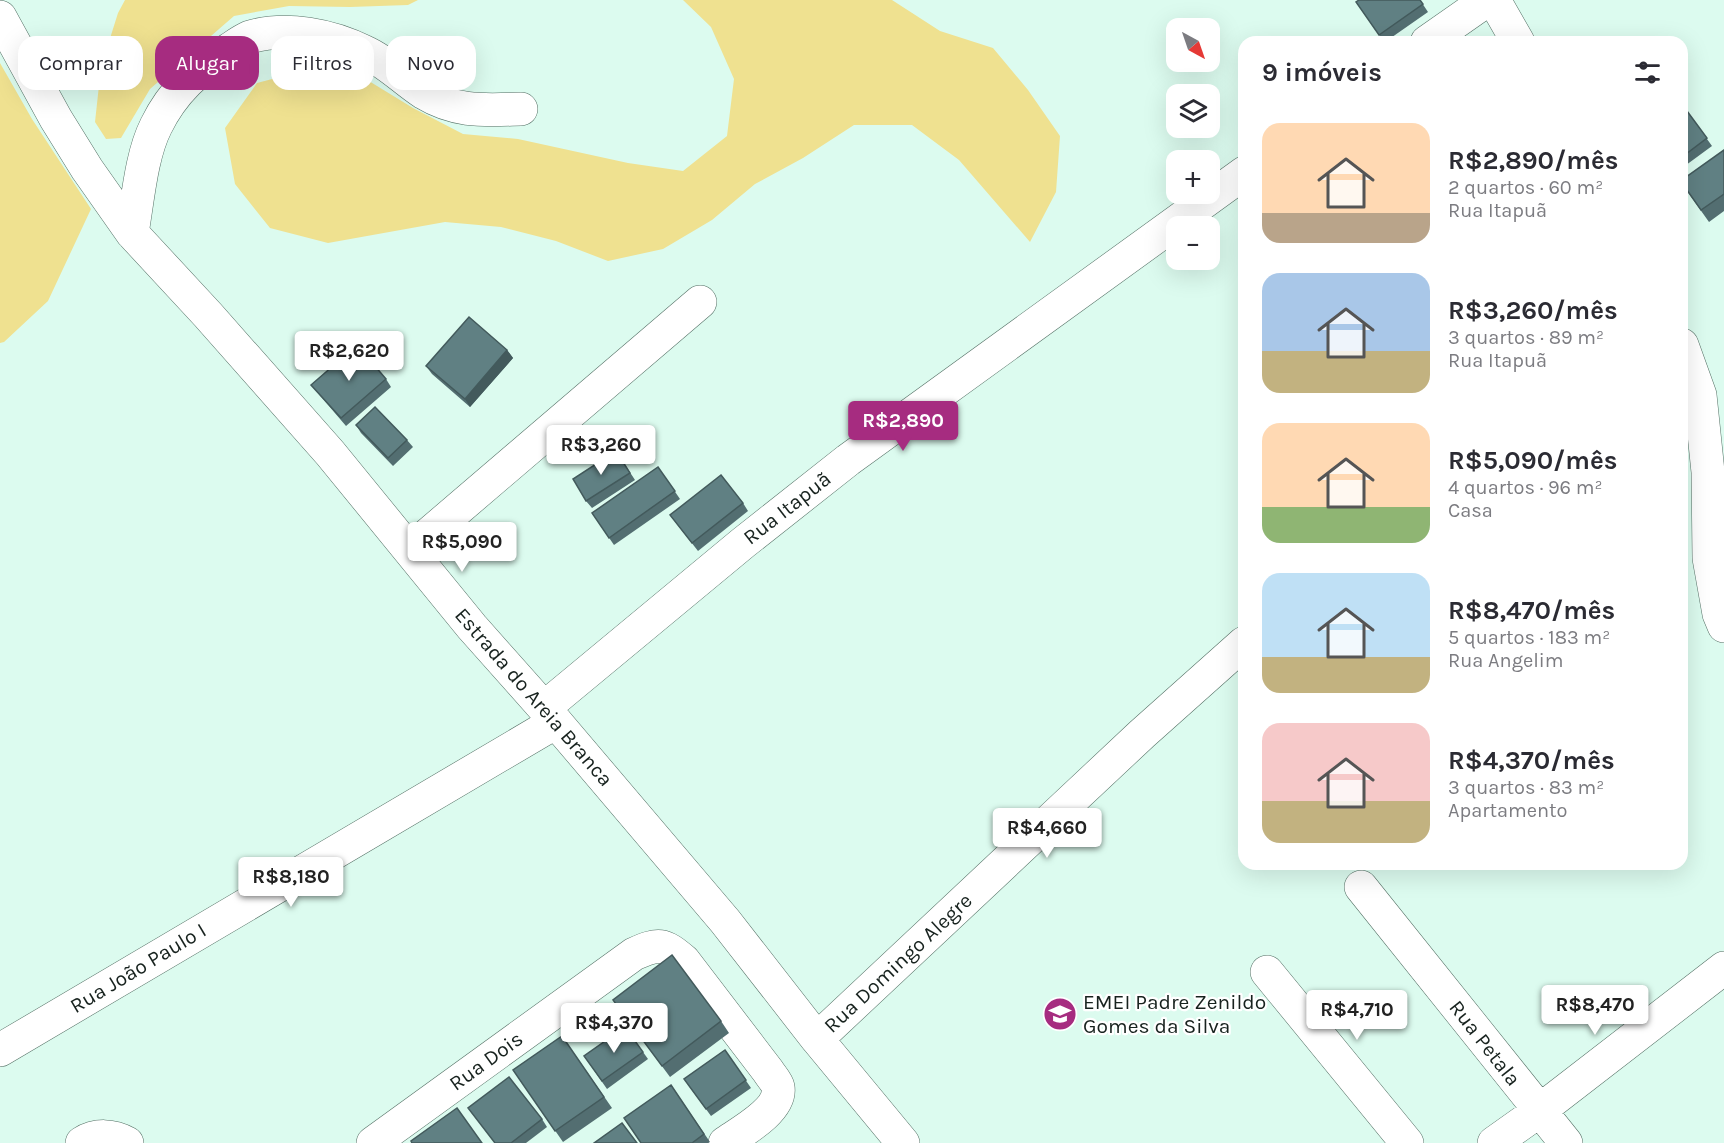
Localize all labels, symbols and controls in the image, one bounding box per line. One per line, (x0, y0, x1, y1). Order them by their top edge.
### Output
north arrow (1166, 18, 1220, 72)
map controls (1166, 18, 1220, 270)
chip: Comprar (18, 36, 143, 90)
chip: Alugar (155, 36, 259, 90)
chip: Filtros (271, 36, 374, 90)
chip: Novo (386, 36, 476, 90)
icon: filters (1631, 56, 1664, 89)
text: 9 imóveis (1262, 57, 1382, 88)
button: layers (1166, 84, 1220, 138)
text: R$2,890/mês (1448, 145, 1619, 176)
icon: home (1310, 147, 1382, 219)
button: + (1166, 150, 1220, 204)
text: 2 quartos · 60 m² (1448, 176, 1603, 199)
text: Rua Itapuã (1448, 199, 1547, 222)
button: − (1166, 216, 1220, 270)
text: R$3,260/mês (1448, 295, 1618, 326)
icon: home (1310, 297, 1382, 369)
text: 3 quartos · 89 m² (1448, 326, 1604, 349)
pin: R$2,620 (294, 331, 404, 382)
text: R$2,620 (309, 339, 389, 362)
text: Rua Itapuã (1448, 349, 1547, 372)
pin: R$2,890 (848, 401, 958, 452)
text: R$2,890 (862, 409, 944, 432)
pin: R$3,260 (546, 425, 656, 476)
text: R$3,260 (560, 433, 642, 456)
text: R$5,090/mês (1448, 445, 1618, 476)
icon: home (1310, 447, 1382, 519)
street label: Rua Itapuã (739, 467, 835, 549)
text: 4 quartos · 96 m² (1448, 476, 1603, 499)
text: Casa (1448, 499, 1493, 522)
pin: R$5,090 (407, 522, 517, 573)
text: R$5,090 (422, 530, 502, 553)
text: R$8,470/mês (1448, 595, 1615, 626)
icon: home (1310, 597, 1382, 669)
street label: Estrada do Areia Branca (450, 603, 618, 791)
text: 5 quartos · 183 m² (1448, 626, 1610, 649)
text: Rua Angelim (1448, 649, 1564, 672)
text: R$4,370/mês (1448, 745, 1615, 776)
icon: home (1310, 747, 1382, 819)
text: 3 quartos · 83 m² (1448, 776, 1604, 799)
text: Apartamento (1448, 799, 1567, 822)
pin: R$4,660 (992, 808, 1102, 859)
text: R$4,660 (1007, 816, 1087, 839)
pin: R$8,180 (236, 857, 346, 908)
text: R$8,180 (252, 865, 330, 888)
street label: Rua Domingo Alegre (819, 888, 977, 1038)
street label: Rua João Paulo I (66, 918, 210, 1018)
pin: R$8,470 (1540, 985, 1650, 1036)
place label: EMEI Padre Zenildo Gomes da Silva (1083, 990, 1266, 1038)
pin: R$4,710 (1302, 990, 1412, 1041)
text: R$8,470 (1555, 993, 1635, 1016)
school or university icon: EMEI Padre Zenildo Gomes da Silva (1042, 996, 1078, 1032)
street label: Rua Petala (1444, 996, 1526, 1090)
text: R$4,710 (1320, 998, 1394, 1021)
pin: R$4,370 (559, 1003, 669, 1054)
text: R$4,370 (575, 1011, 653, 1034)
street label: Rua Dois (445, 1026, 527, 1096)

